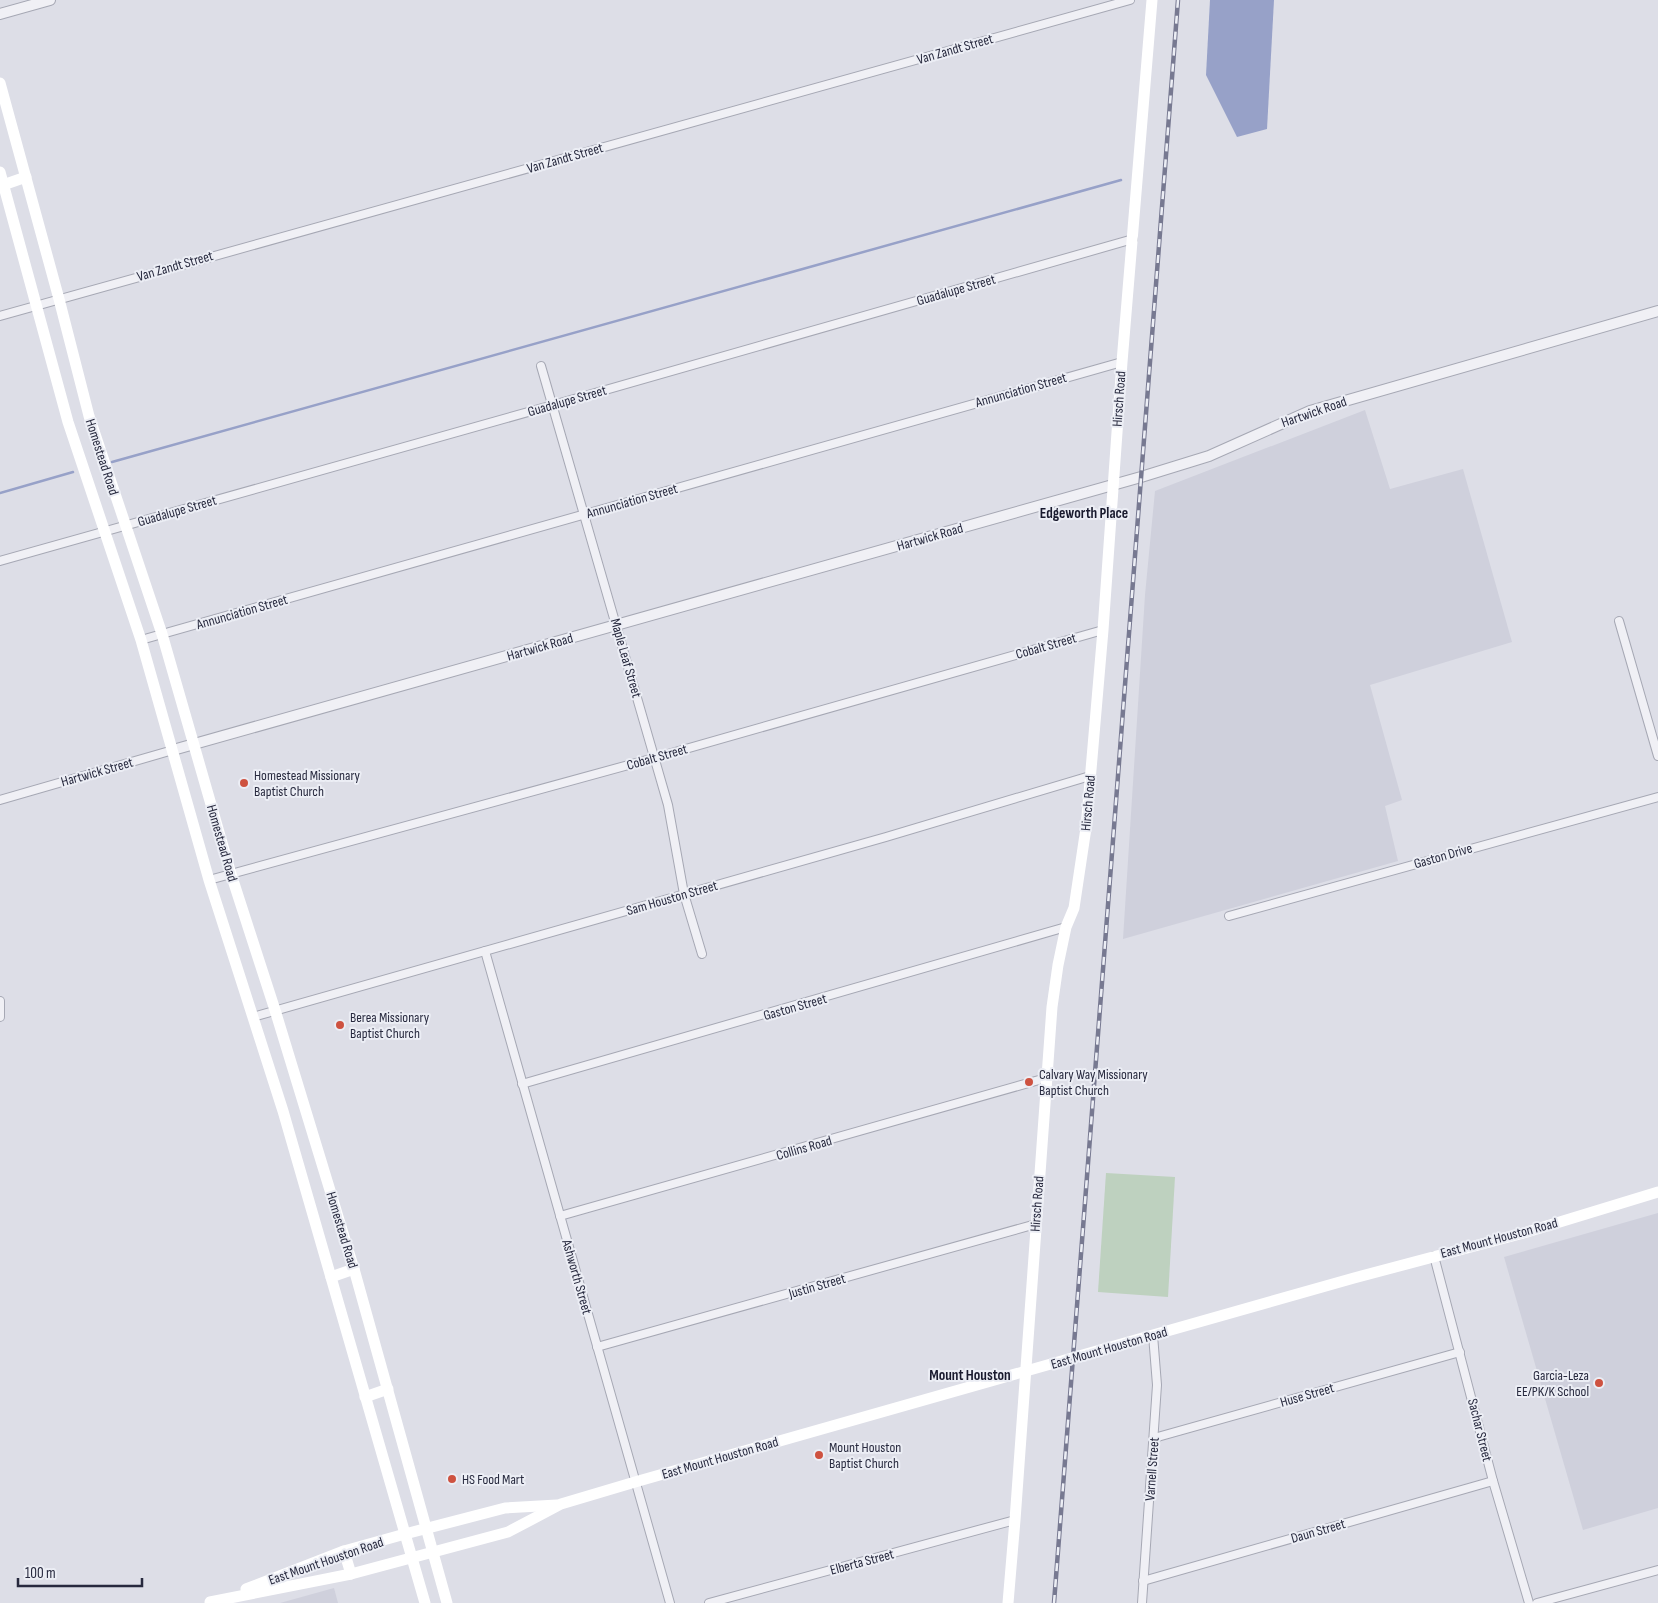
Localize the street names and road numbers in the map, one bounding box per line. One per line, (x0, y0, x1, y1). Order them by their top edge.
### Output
street label: Van Zandt Street (915, 30, 995, 68)
street label: Van Zandt Street (525, 139, 605, 177)
street label: Van Zandt Street (135, 247, 215, 285)
street label: Guadalupe Street (915, 271, 997, 309)
street label: Annunciation Street (972, 369, 1069, 411)
street label: Hirsch Road (1109, 370, 1129, 427)
street label: Guadalupe Street (526, 382, 608, 420)
street label: Hartwick Road (1279, 393, 1349, 431)
street label: Homestead Road (82, 417, 122, 497)
street label: Annunciation Street (583, 480, 680, 522)
street label: Guadalupe Street (136, 492, 218, 530)
street label: Hartwick Road (895, 519, 965, 555)
street label: Annunciation Street (193, 591, 290, 633)
street label: Maple Leaf Street (607, 616, 645, 700)
street label: Hartwick Road (505, 629, 575, 665)
street label: Cobalt Street (1014, 629, 1078, 663)
street label: Cobalt Street (625, 740, 689, 774)
street label: Hartwick Street (59, 754, 135, 790)
street label: Hirsch Road (1077, 774, 1099, 831)
street label: Homestead Road (203, 803, 241, 884)
street label: Gaston Drive (1412, 840, 1474, 872)
street label: Sam Houston Street (624, 877, 720, 919)
street label: Gaston Street (761, 990, 829, 1024)
street label: Collins Road (774, 1132, 834, 1164)
street label: Hirsch Road (1027, 1175, 1047, 1232)
street label: Homestead Road (322, 1190, 362, 1270)
street label: East Mount Houston Road (1439, 1214, 1559, 1262)
street label: Ashworth Street (558, 1237, 596, 1316)
street label: Justin Street (786, 1270, 847, 1302)
street label: East Mount Houston Road (1049, 1323, 1169, 1373)
street label: Huse Street (1278, 1379, 1336, 1411)
street label: Sachar Street (1464, 1397, 1496, 1463)
street label: East Mount Houston Road (660, 1433, 780, 1483)
street label: Varnell Street (1141, 1437, 1163, 1501)
street label: Daun Street (1289, 1515, 1347, 1547)
street label: East Mount Houston Road (266, 1533, 386, 1589)
street label: Elberta Street (828, 1545, 896, 1579)

